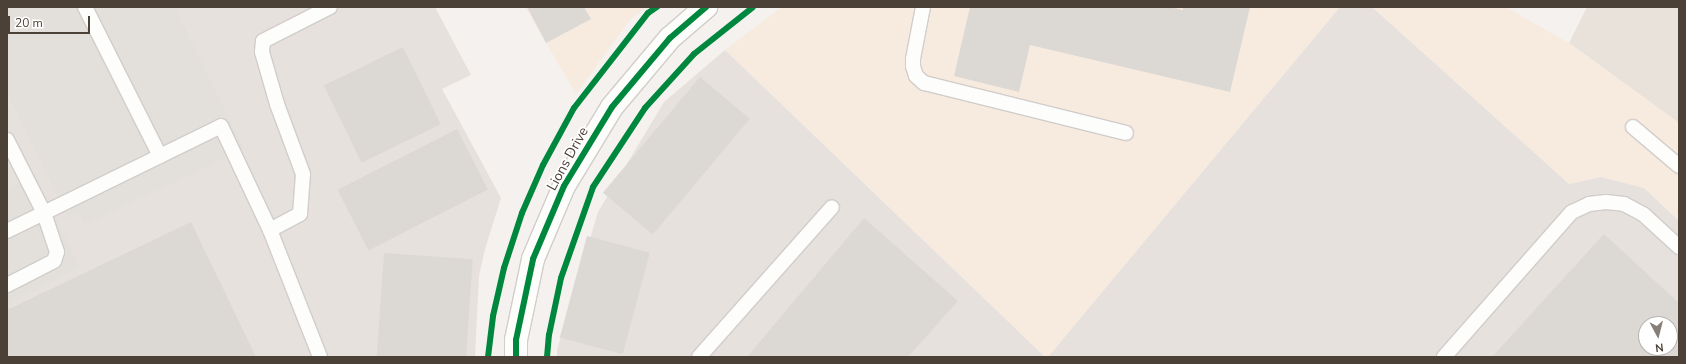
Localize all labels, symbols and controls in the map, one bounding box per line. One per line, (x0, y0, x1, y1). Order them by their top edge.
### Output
scale bar (10, 8, 92, 34)
text: 20 m (15, 15, 43, 31)
street label: Lions Drive (544, 124, 592, 194)
north arrow (1638, 316, 1678, 356)
text: N (1654, 339, 1664, 355)

